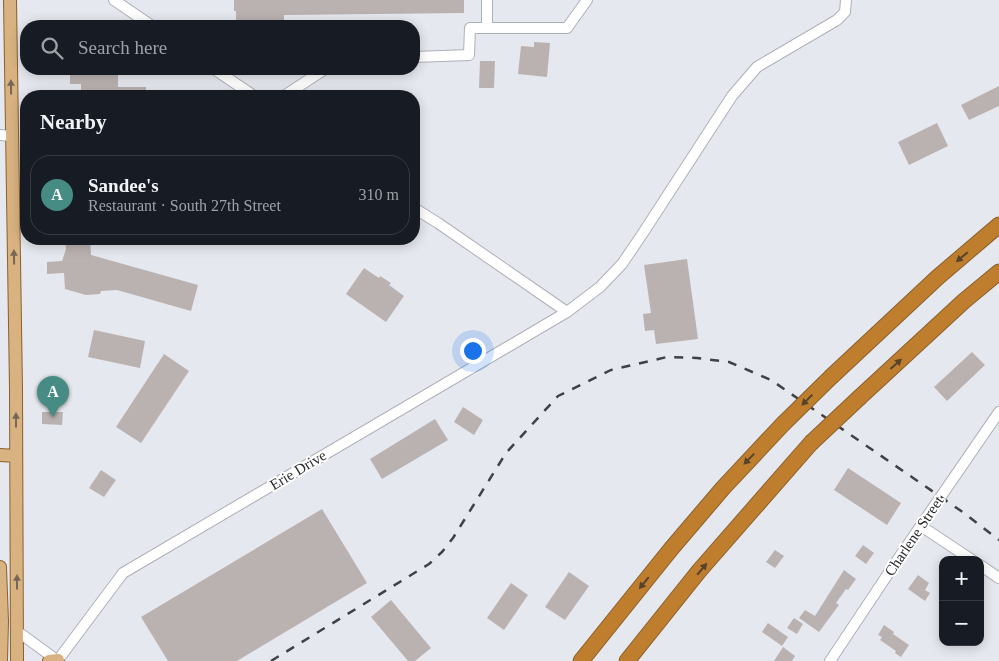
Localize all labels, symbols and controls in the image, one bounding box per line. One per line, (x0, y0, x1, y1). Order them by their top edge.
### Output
search box (20, 20, 420, 75)
icon: search (38, 34, 66, 62)
text: Search here (78, 37, 167, 58)
one-way arrow (7, 79, 15, 95)
text: Nearby (40, 110, 107, 134)
text: Sandee's (88, 175, 159, 196)
text: A (51, 186, 63, 203)
text: 310 m (359, 186, 399, 203)
text: Restaurant · South 27th Street (88, 197, 281, 214)
one-way arrow (9, 249, 17, 265)
one-way arrow (956, 251, 969, 262)
your location (460, 338, 486, 364)
one-way arrow (889, 358, 901, 370)
pin: A (37, 376, 69, 417)
one-way arrow (801, 394, 813, 406)
one-way arrow (12, 411, 20, 427)
street label: Erie Drive (267, 447, 329, 493)
one-way arrow (743, 453, 755, 465)
street label: Charlene Street (881, 492, 947, 579)
map controls (939, 556, 984, 646)
button: + (939, 556, 984, 601)
one-way arrow (696, 562, 707, 575)
one-way arrow (13, 574, 21, 590)
one-way arrow (638, 576, 649, 589)
button: − (939, 601, 984, 646)

